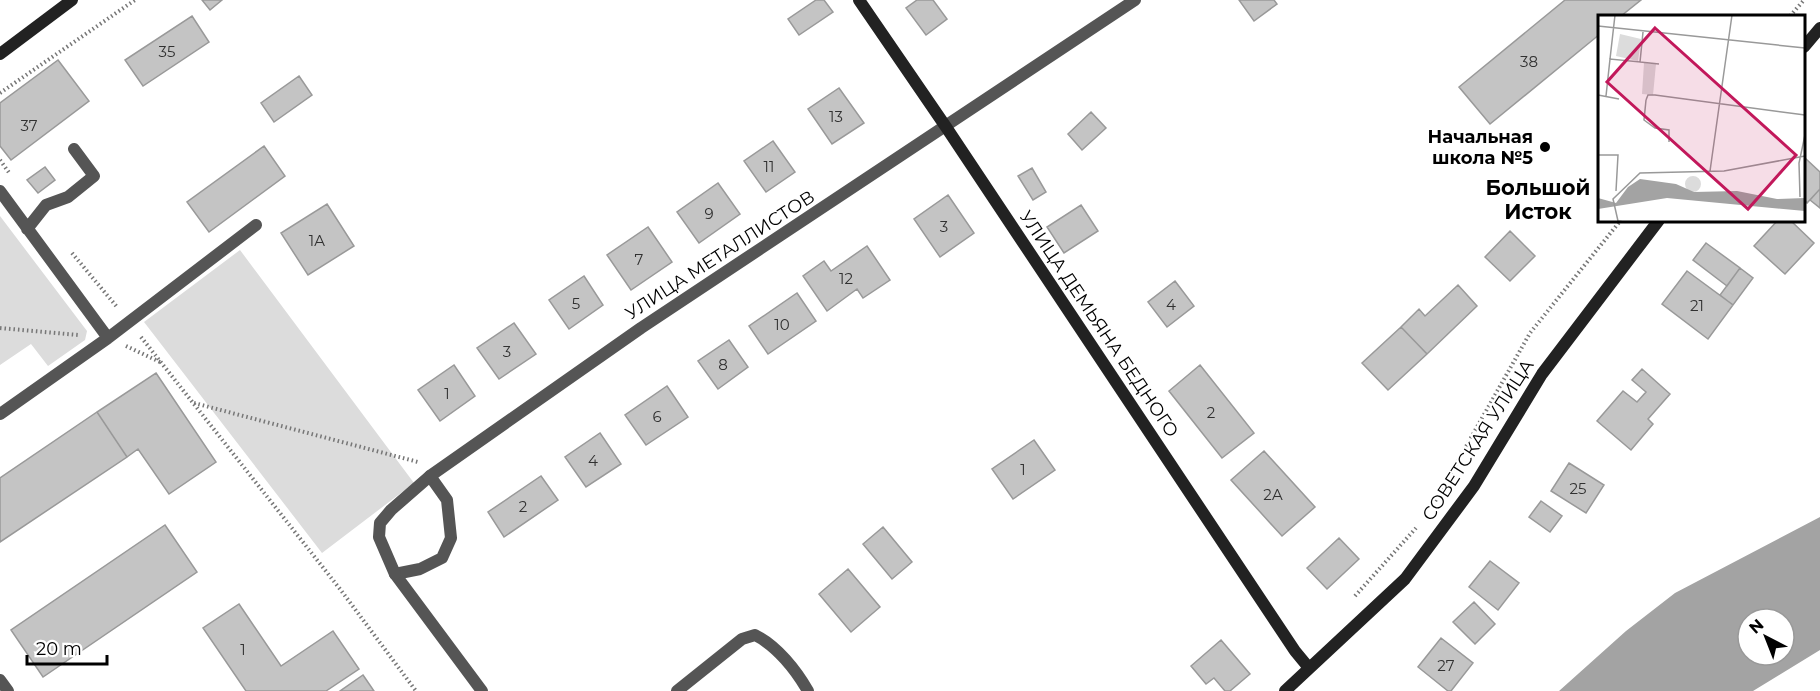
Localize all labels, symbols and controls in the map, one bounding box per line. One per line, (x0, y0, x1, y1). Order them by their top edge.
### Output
inset map (1598, 15, 1805, 222)
house number: 35 (159, 42, 175, 61)
house number: 38 (1520, 52, 1538, 71)
house number: 13 (829, 107, 843, 126)
house number: 37 (20, 116, 38, 135)
place label: Начальная школа №5 (1428, 126, 1533, 169)
marker: Начальная школа №5 (1538, 140, 1552, 154)
house number: 11 (764, 157, 774, 176)
district label: Большой Исток (1486, 175, 1590, 224)
street label: УЛИЦА МЕТАЛЛИСТОВ (621, 186, 819, 324)
house number: 9 (704, 204, 714, 223)
street label: УЛИЦА ДЕМЬЯНА БЕДНОГО (1015, 207, 1183, 441)
house number: 3 (940, 217, 948, 236)
house number: 1А (309, 231, 325, 250)
house number: 7 (635, 250, 644, 269)
house number: 12 (839, 269, 853, 288)
house number: 5 (572, 294, 580, 313)
house number: 4 (1166, 295, 1176, 314)
house number: 21 (1690, 296, 1704, 315)
house number: 10 (774, 315, 790, 334)
house number: 3 (503, 342, 511, 361)
house number: 8 (718, 355, 728, 374)
street label: СОВЕТСКАЯ УЛИЦА (1418, 355, 1539, 525)
house number: 1 (444, 384, 450, 403)
house number: 2 (1207, 403, 1215, 422)
house number: 6 (652, 407, 662, 426)
house number: 4 (588, 451, 598, 470)
house number: 1 (1020, 460, 1026, 479)
house number: 25 (1569, 479, 1587, 498)
house number: 2А (1263, 485, 1283, 504)
house number: 2 (519, 497, 527, 516)
north arrow (1736, 607, 1796, 667)
text: N (1745, 615, 1767, 638)
scale bar (27, 628, 106, 666)
text: 20 m (36, 638, 82, 660)
house number: 1 (240, 640, 246, 659)
house number: 27 (1437, 656, 1455, 675)

